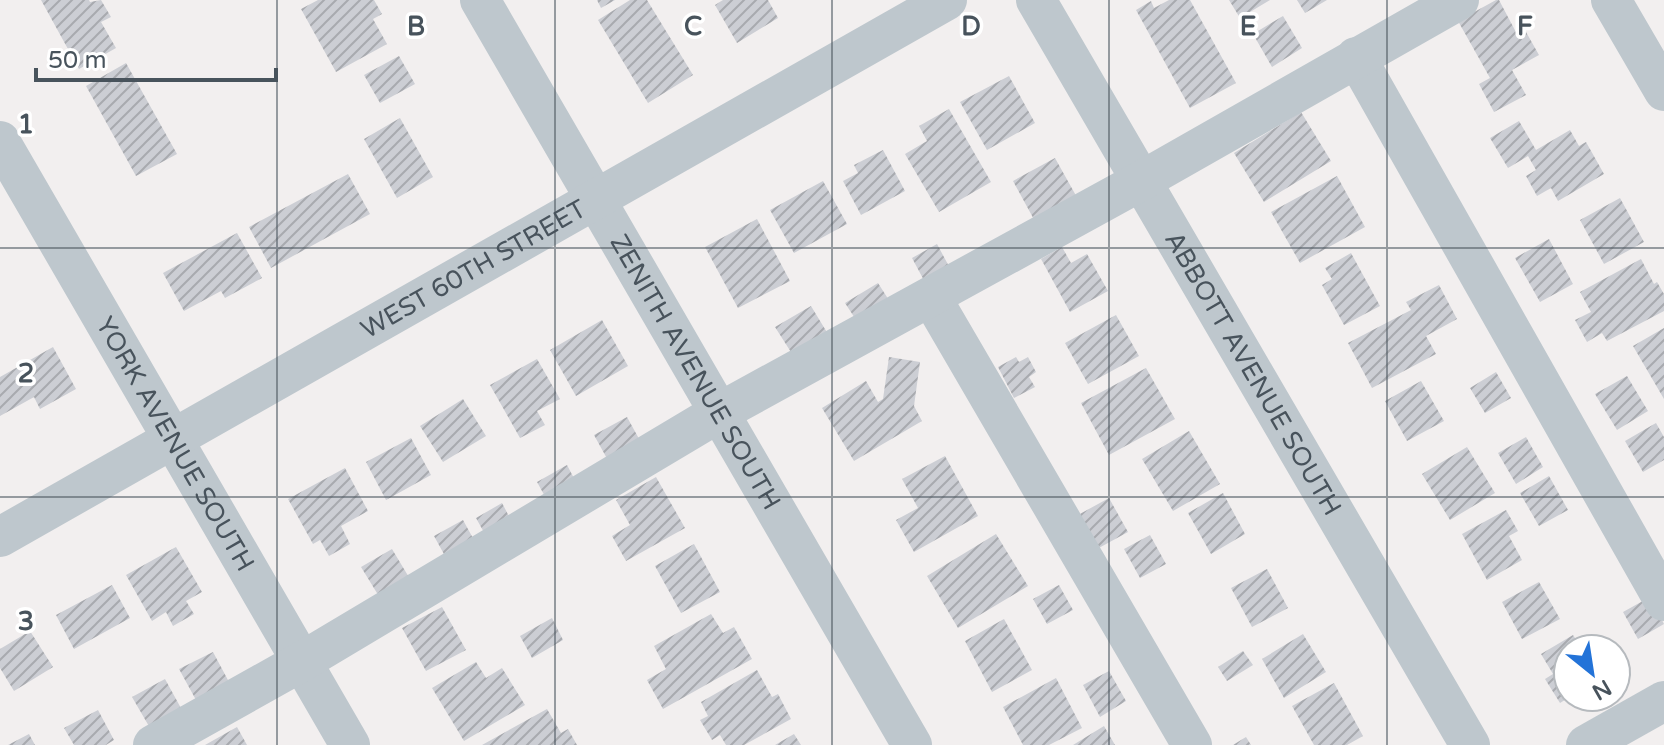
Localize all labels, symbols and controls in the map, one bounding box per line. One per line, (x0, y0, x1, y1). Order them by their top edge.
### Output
text: B (407, 11, 425, 42)
text: C (684, 11, 702, 42)
text: D (961, 11, 981, 42)
text: E (1240, 11, 1256, 42)
text: F (1517, 11, 1533, 42)
scale bar (36, 32, 276, 82)
text: 50 m (48, 46, 106, 75)
text: 1 (18, 109, 34, 140)
street label: WEST 60TH STREET (355, 192, 591, 345)
street label: ABBOTT AVENUE SOUTH (1159, 226, 1348, 521)
street label: ZENITH AVENUE SOUTH (604, 229, 788, 515)
street label: YORK AVENUE SOUTH (90, 311, 261, 577)
text: 2 (18, 358, 34, 389)
text: 3 (18, 606, 34, 637)
north arrow (1552, 633, 1632, 713)
text: N (1587, 674, 1616, 705)

